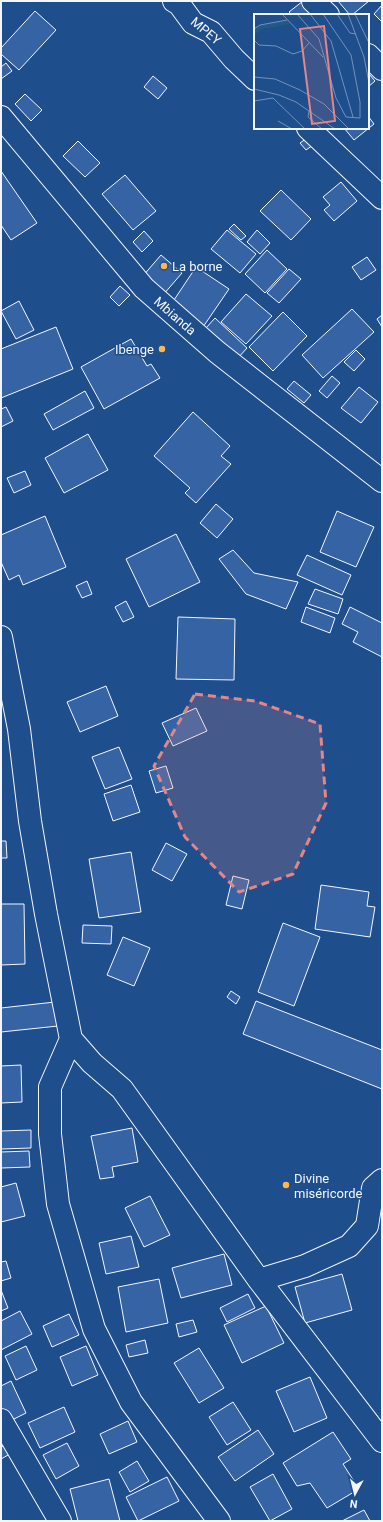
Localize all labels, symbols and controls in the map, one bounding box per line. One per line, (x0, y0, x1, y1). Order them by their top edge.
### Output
street label: MPEY (188, 14, 224, 48)
inset map (254, 14, 369, 129)
place label: La borne (172, 259, 223, 274)
marker: La borne (159, 261, 169, 271)
street label: Mbianda (151, 294, 199, 338)
place label: Ibenge (115, 342, 154, 357)
marker: Ibenge (157, 344, 167, 354)
place label: Divine miséricorde (294, 1171, 363, 1201)
marker: Divine miséricorde (281, 1180, 291, 1190)
north arrow (335, 1474, 375, 1514)
text: N (349, 1496, 358, 1510)

